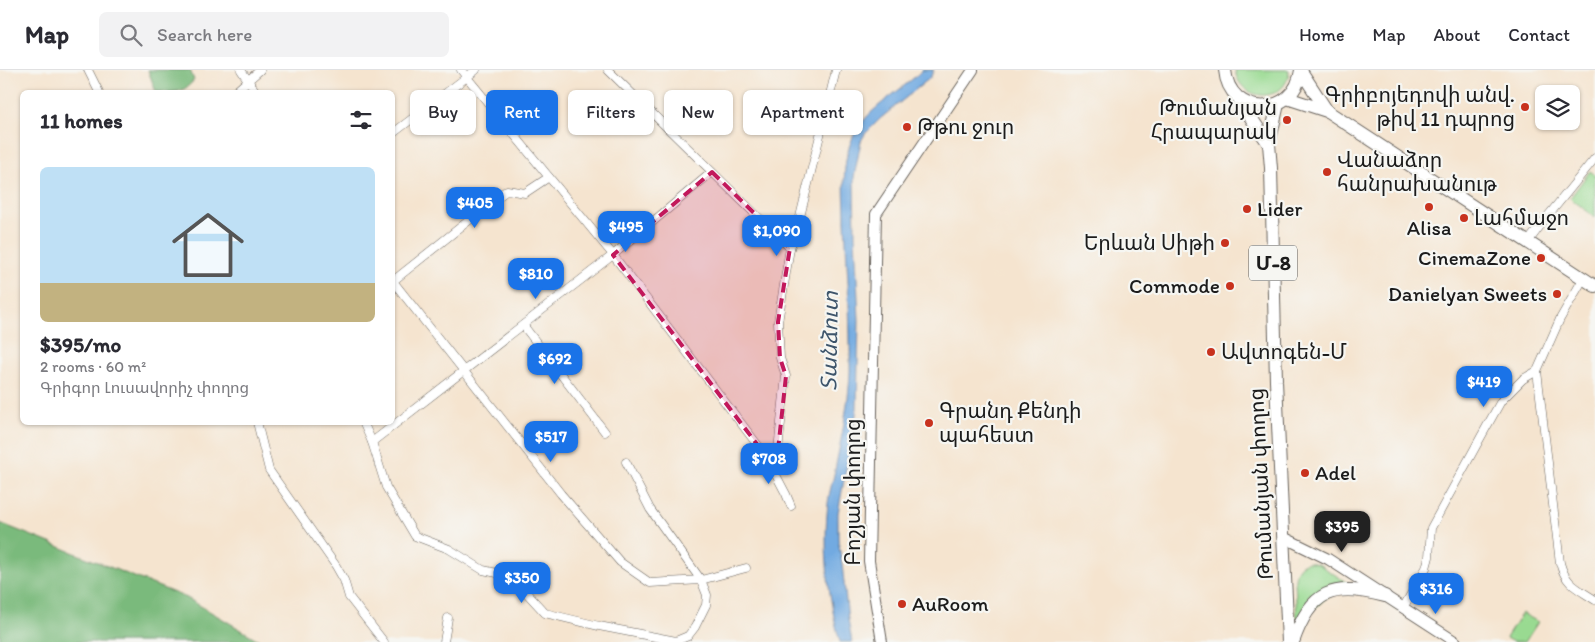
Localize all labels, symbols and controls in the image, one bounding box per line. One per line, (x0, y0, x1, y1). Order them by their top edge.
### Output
search box (99, 12, 449, 57)
text: Map (25, 20, 69, 49)
icon: search (117, 21, 145, 49)
text: Search here (157, 23, 252, 46)
text: Home (1299, 24, 1345, 46)
text: Map (1373, 24, 1406, 46)
text: About (1434, 24, 1480, 46)
text: Contact (1508, 24, 1570, 46)
place label: Գրիբոյեդովի անվ. թիվ 11 դպրոց (1325, 82, 1515, 131)
map controls (1535, 85, 1580, 130)
button: layers (1535, 85, 1580, 130)
chip: Buy (410, 90, 476, 135)
chip: Rent (486, 90, 558, 135)
chip: Filters (568, 90, 654, 135)
chip: New (664, 90, 733, 135)
chip: Apartment (743, 90, 863, 135)
place label: Թումանյան Հրապարակ (1151, 95, 1277, 144)
marker: Գրիբոյեդովի անվ. թիվ 11 դպրոց (1519, 101, 1531, 113)
icon: filters (347, 106, 375, 134)
text: 11 homes (40, 108, 123, 133)
place label: Թթու ջուր (917, 114, 1014, 139)
marker: Թումանյան Հրապարակ (1281, 114, 1293, 126)
marker: Թթու ջուր (901, 121, 913, 133)
place label: Վանաձոր հանրախանութ (1337, 147, 1498, 196)
marker: Վանաձոր հանրախանութ (1321, 166, 1333, 178)
pin: $405 (445, 186, 505, 229)
text: $405 (457, 193, 493, 212)
place label: Lider (1257, 196, 1303, 221)
icon: home (163, 200, 253, 290)
marker: Alisa (1423, 201, 1435, 213)
marker: Lider (1241, 203, 1253, 215)
place label: Լահմաջո (1474, 205, 1569, 230)
pin: $495 (596, 210, 656, 253)
marker: Լահմաջո (1458, 212, 1470, 224)
pin: $1,090 (736, 214, 818, 257)
place label: Alisa (1407, 215, 1451, 240)
text: $495 (609, 217, 643, 236)
text: $1,090 (753, 221, 801, 240)
place label: Երևան Սիթի (1084, 230, 1215, 255)
marker: Երևան Սիթի (1219, 237, 1231, 249)
place label: CinemaZone (1418, 245, 1531, 270)
road number: Մ-8 (1249, 246, 1297, 280)
marker: CinemaZone (1535, 252, 1547, 264)
pin: $810 (506, 258, 566, 300)
text: $810 (519, 264, 553, 283)
place label: Commode (1129, 273, 1220, 298)
marker: Commode (1224, 280, 1236, 292)
place label: Danielyan Sweets (1388, 281, 1547, 306)
marker: Danielyan Sweets (1551, 288, 1563, 300)
water label: Տանձուտ (815, 290, 844, 391)
text: $395/mo (40, 332, 121, 357)
place label: Ավտոգեն-Մ (1221, 339, 1347, 364)
pin: $692 (525, 342, 585, 385)
marker: Ավտոգեն-Մ (1205, 346, 1217, 358)
text: $692 (538, 349, 572, 368)
text: 2 rooms · 60 m² (40, 357, 146, 376)
pin: $419 (1454, 366, 1514, 408)
text: $419 (1467, 372, 1501, 391)
text: Գրիգոր Լուսավորիչ փողոց (40, 378, 249, 397)
street label: Թումանյան փողոց (1243, 387, 1278, 581)
place label: Գրանդ Քենդի պահեստ (939, 398, 1082, 447)
marker: Գրանդ Քենդի պահեստ (923, 417, 935, 429)
street label: Բոշյան փողոց (840, 418, 865, 566)
pin: $517 (521, 420, 581, 463)
text: $517 (535, 427, 567, 446)
pin: $708 (739, 442, 799, 485)
text: $708 (752, 449, 786, 468)
place label: Adel (1315, 460, 1356, 485)
marker: Adel (1299, 467, 1311, 479)
pin: $395 (1312, 510, 1372, 553)
text: $395 (1325, 517, 1359, 536)
pin: $350 (492, 562, 552, 604)
text: $350 (504, 568, 540, 587)
pin: $316 (1406, 572, 1466, 615)
text: $316 (1420, 579, 1452, 598)
place label: AuRoom (912, 591, 989, 616)
marker: AuRoom (896, 598, 908, 610)

